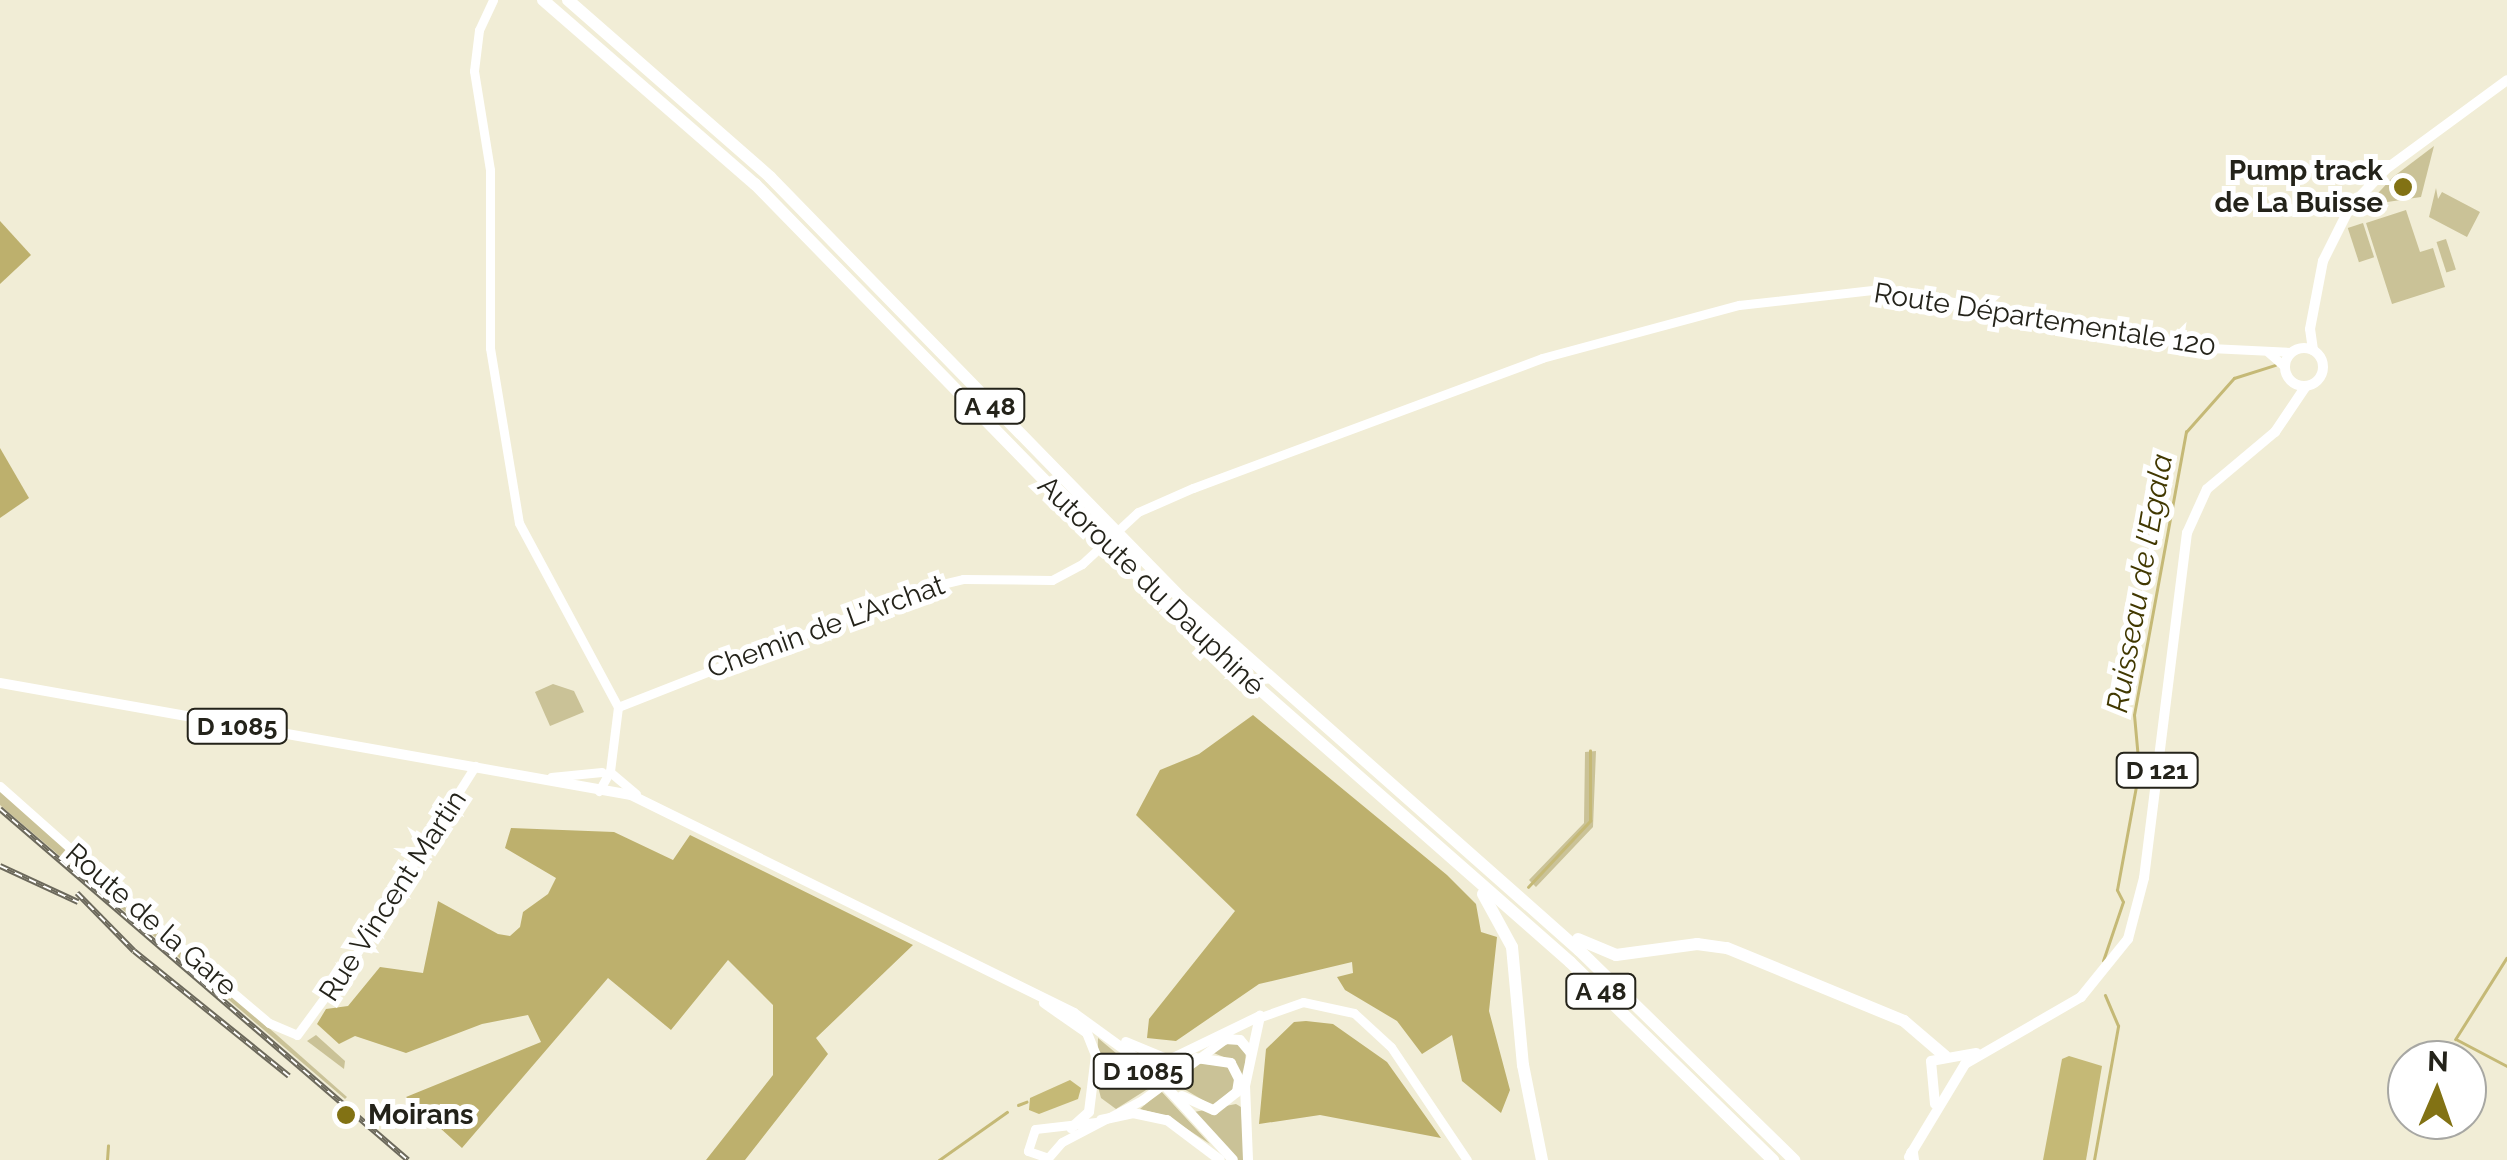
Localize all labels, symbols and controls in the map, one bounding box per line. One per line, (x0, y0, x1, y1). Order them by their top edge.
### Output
place label: Pump track de La Buisse (2214, 154, 2383, 220)
marker: Pump track de La Buisse (2392, 176, 2414, 198)
street label: Route Départementale 120 (1871, 276, 2219, 364)
road number: A 48 (952, 386, 1028, 426)
water label: Ruisseau de l'Egala (2100, 451, 2180, 715)
street label: Autoroute du Dauphiné (1031, 469, 1271, 703)
street label: Chemin de L'Archat (703, 568, 949, 686)
road number: D 1085 (184, 706, 290, 746)
road number: D 121 (2114, 750, 2200, 790)
street label: Rue Vincent Martin (312, 784, 474, 1008)
street label: Route de la Gare (58, 836, 244, 1004)
road number: A 48 (1564, 971, 1638, 1011)
north arrow (2387, 1040, 2487, 1140)
text: N (2427, 1045, 2449, 1078)
road number: D 1085 (1090, 1051, 1196, 1091)
place label: Moirans (368, 1098, 474, 1132)
marker: Moirans (333, 1102, 359, 1128)

